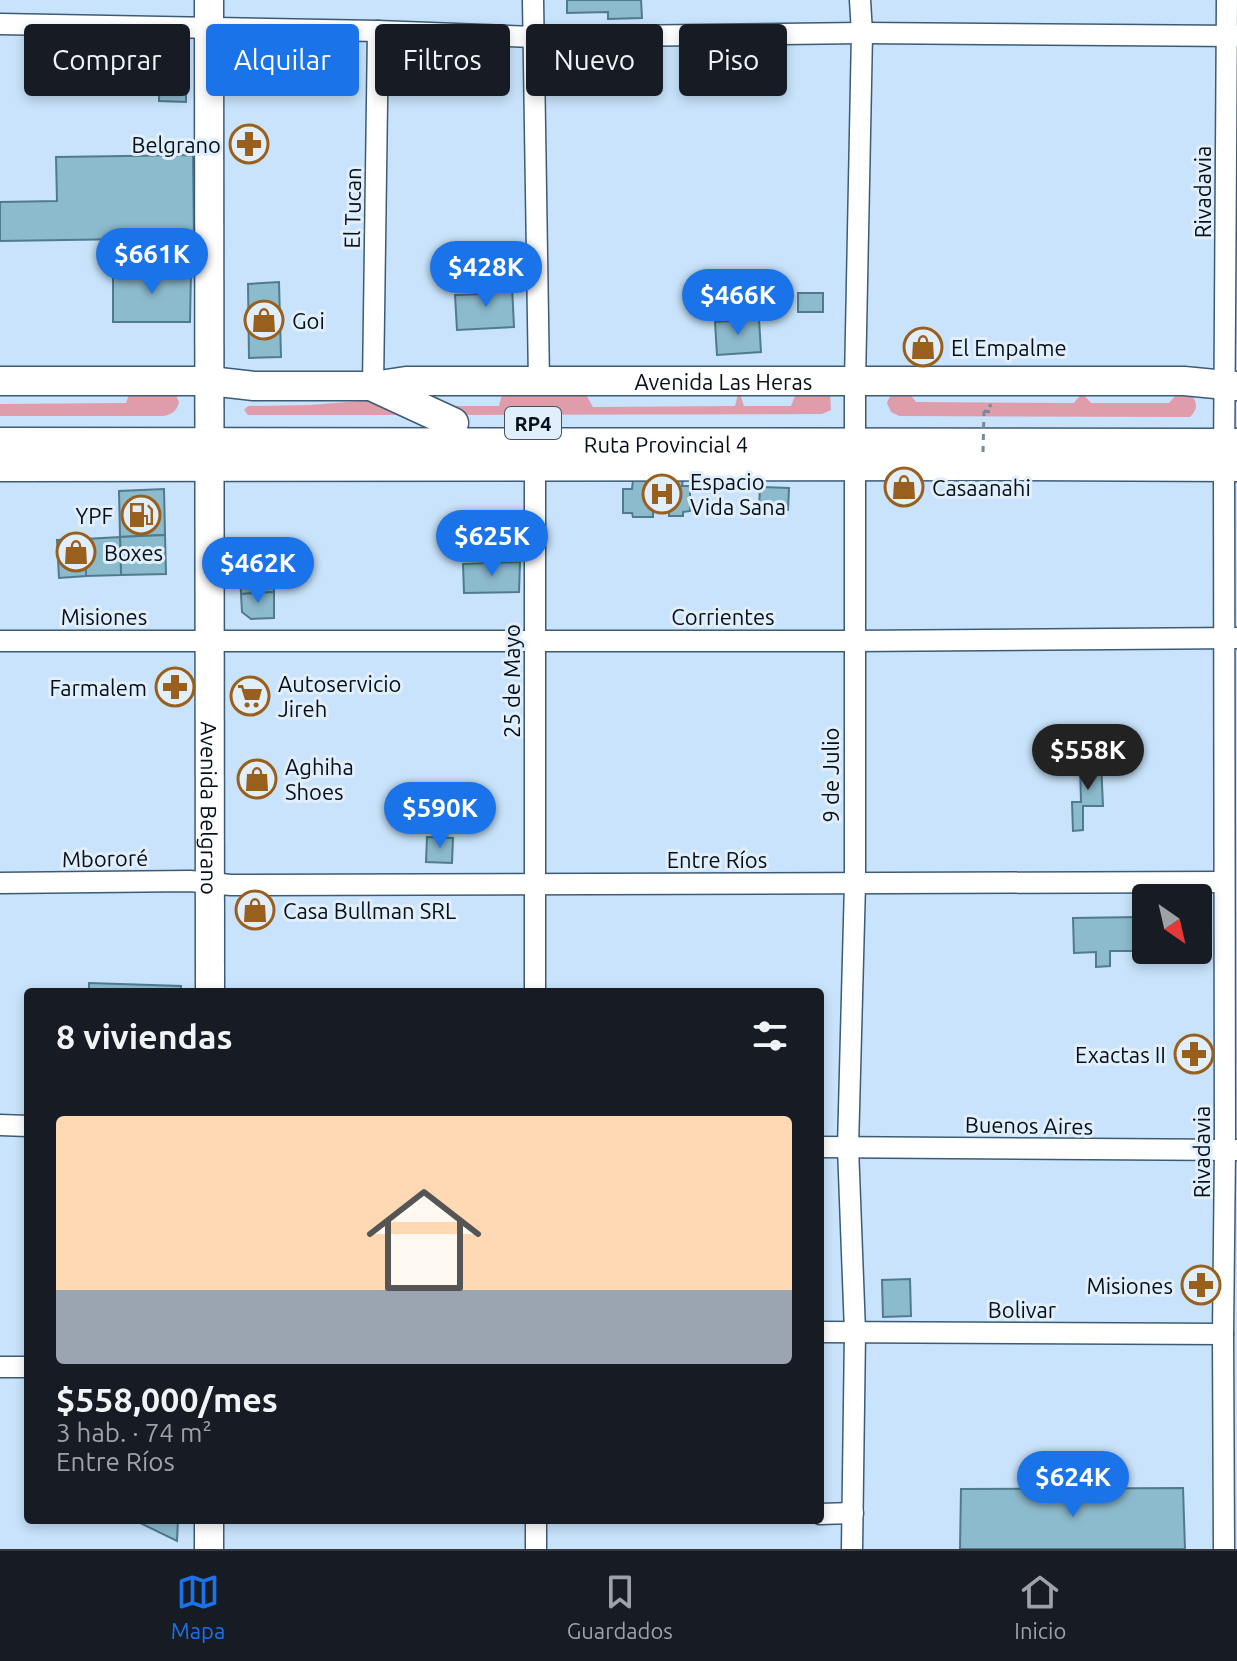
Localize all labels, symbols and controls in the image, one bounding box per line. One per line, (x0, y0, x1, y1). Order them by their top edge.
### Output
chip: Comprar (24, 24, 190, 96)
chip: Alquilar (206, 24, 359, 96)
chip: Filtros (375, 24, 510, 96)
chip: Nuevo (526, 24, 663, 96)
chip: Piso (679, 24, 787, 96)
pharmacy icon: Belgrano (228, 123, 270, 165)
place label: Belgrano (131, 132, 221, 157)
street label: Rivadavia (1190, 146, 1215, 238)
street label: El Tucan (339, 167, 365, 249)
pin: $661K (96, 228, 208, 296)
text: $661K (114, 239, 190, 268)
pin: $428K (430, 241, 542, 309)
text: $428K (448, 252, 524, 281)
pin: $466K (682, 269, 794, 337)
text: $466K (700, 280, 776, 309)
shop icon: Goi (243, 299, 285, 341)
place label: Goi (292, 308, 325, 333)
shop icon: El Empalme (902, 326, 944, 368)
place label: El Empalme (951, 335, 1067, 360)
street label: Avenida Las Heras (634, 369, 812, 394)
road number: RP4 (505, 407, 561, 439)
street label: Ruta Provincial 4 (584, 431, 748, 456)
shop icon: Casaanahi (883, 466, 925, 508)
place label: Espacio Vida Sana (690, 469, 786, 519)
hospital icon: Espacio Vida Sana (641, 473, 683, 515)
place label: Casaanahi (932, 475, 1031, 500)
fuel station icon: YPF (120, 494, 162, 536)
place label: YPF (76, 503, 113, 528)
pin: $625K (436, 510, 548, 578)
text: $625K (454, 521, 530, 550)
shop icon: Boxes (55, 531, 97, 573)
pin: $462K (202, 537, 314, 605)
place label: Boxes (104, 540, 163, 565)
text: $462K (220, 548, 296, 577)
street label: Misiones (61, 604, 147, 629)
street label: Corrientes (671, 604, 775, 629)
street label: 25 de Mayo (499, 624, 524, 738)
pharmacy icon: Farmalem (154, 666, 196, 708)
place label: Autoservicio Jireh (278, 671, 401, 721)
place label: Farmalem (49, 675, 147, 700)
supermarket icon: Autoservicio Jireh (229, 675, 271, 717)
street label: Avenida Belgrano (197, 721, 222, 895)
pin: $558K (1032, 724, 1144, 792)
street label: 9 de Julio (818, 728, 843, 822)
text: $558K (1050, 735, 1126, 764)
place label: Aghiha Shoes (285, 754, 354, 804)
shop icon: Aghiha Shoes (236, 758, 278, 800)
pin: $590K (384, 782, 496, 850)
text: $590K (402, 793, 478, 822)
street label: Mbororé (62, 845, 148, 871)
street label: Entre Ríos (667, 847, 767, 872)
north arrow (1132, 884, 1212, 964)
map controls (1132, 884, 1212, 964)
shop icon: Casa Bullman SRL (234, 889, 276, 931)
place label: Casa Bullman SRL (283, 898, 456, 923)
icon: filters (748, 1014, 792, 1058)
text: 8 viviendas (56, 1017, 232, 1055)
pharmacy icon: Exactas II (1173, 1033, 1215, 1075)
place label: Exactas II (1075, 1042, 1166, 1067)
street label: Rivadavia (1189, 1106, 1214, 1198)
street label: Buenos Aires (965, 1111, 1093, 1139)
icon: home (352, 1168, 496, 1312)
pharmacy icon: Misiones (1180, 1264, 1222, 1306)
place label: Misiones (1087, 1273, 1173, 1298)
street label: Bolivar (988, 1297, 1057, 1322)
text: $558,000/mes (56, 1380, 278, 1418)
text: 3 hab. · 74 m² (56, 1418, 212, 1447)
text: Entre Ríos (56, 1447, 175, 1476)
pin: $624K (1017, 1451, 1129, 1519)
text: $624K (1035, 1462, 1111, 1491)
tab: Mapa (171, 1570, 225, 1643)
tab: Guardados (567, 1570, 673, 1643)
tab: Inicio (1014, 1570, 1066, 1643)

